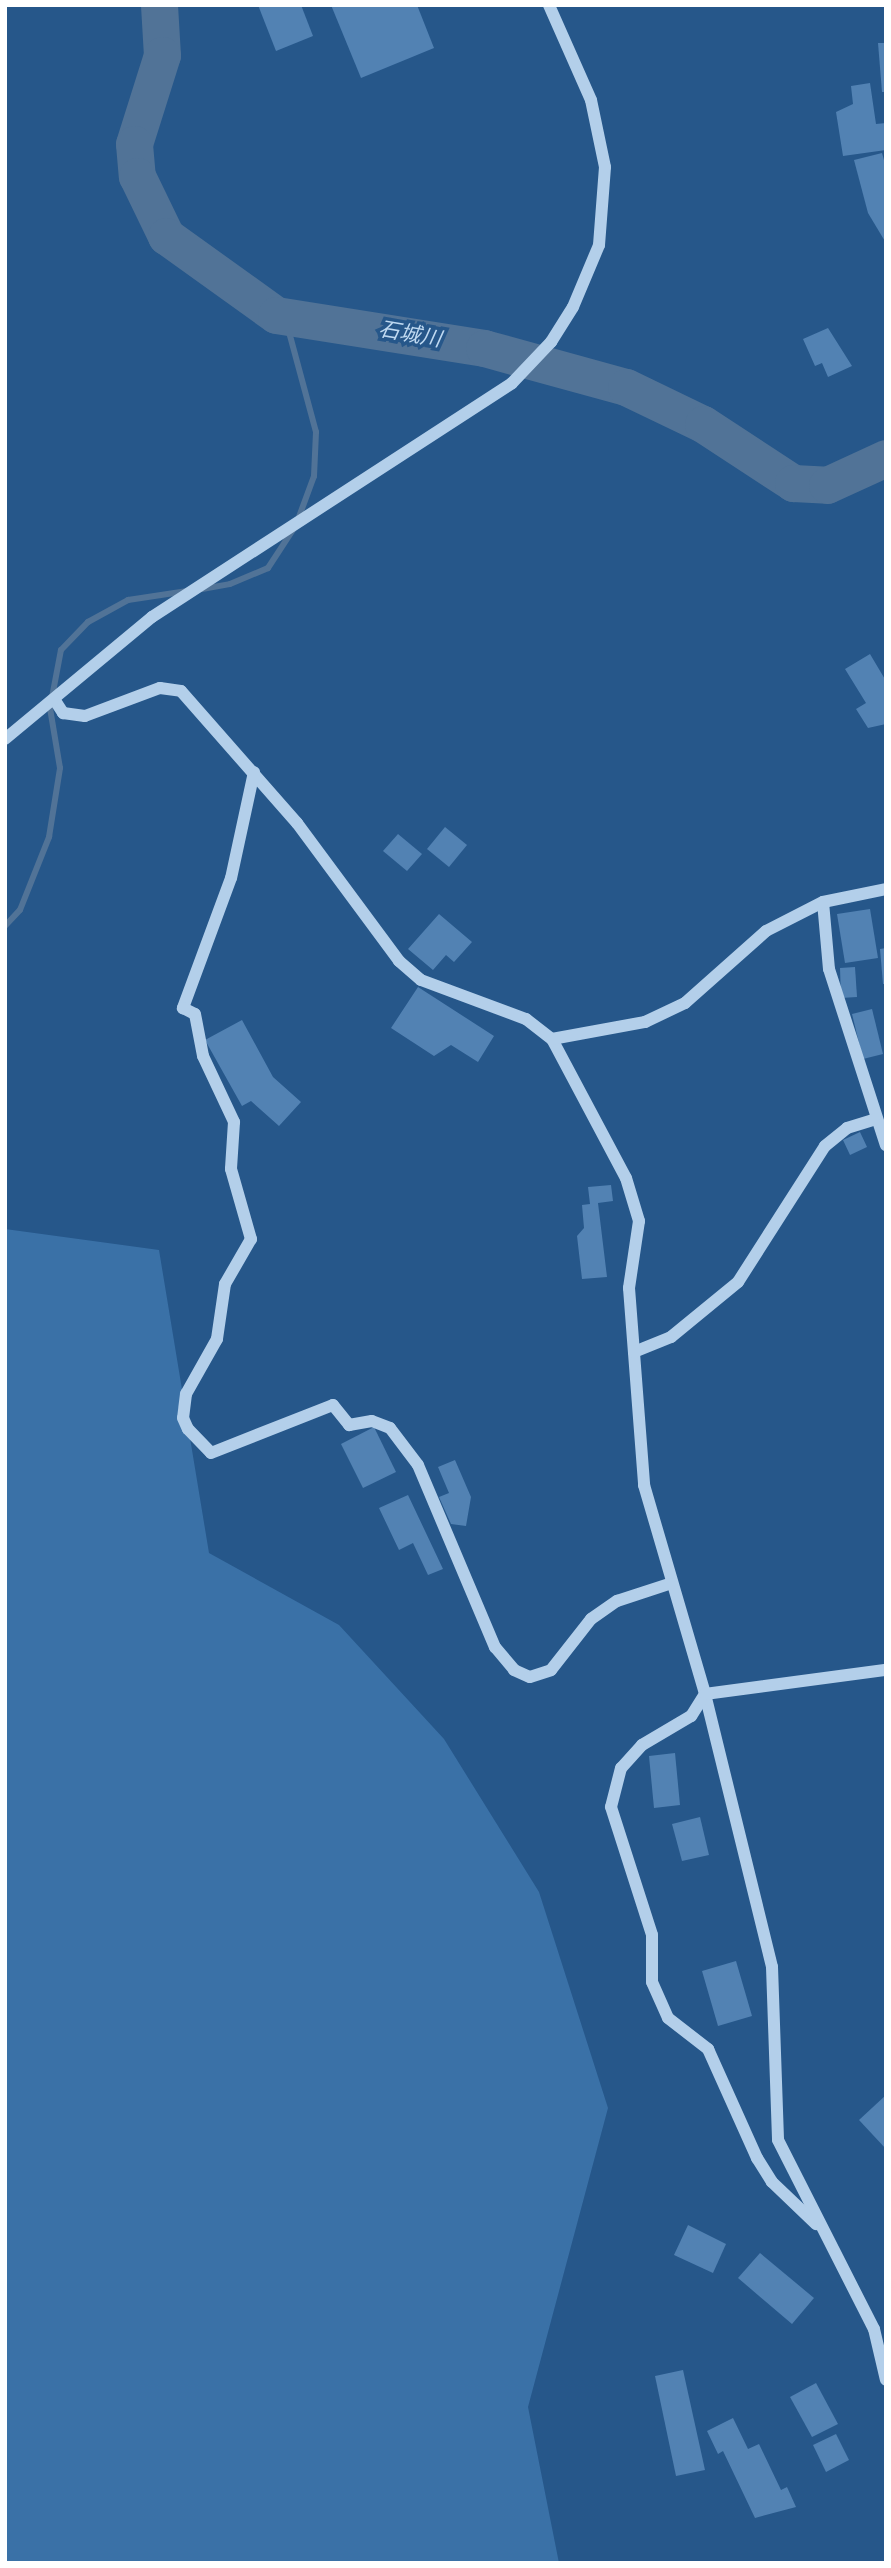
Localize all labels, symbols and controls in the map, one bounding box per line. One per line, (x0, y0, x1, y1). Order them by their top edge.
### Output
water label: 石城川 (377, 316, 443, 352)

